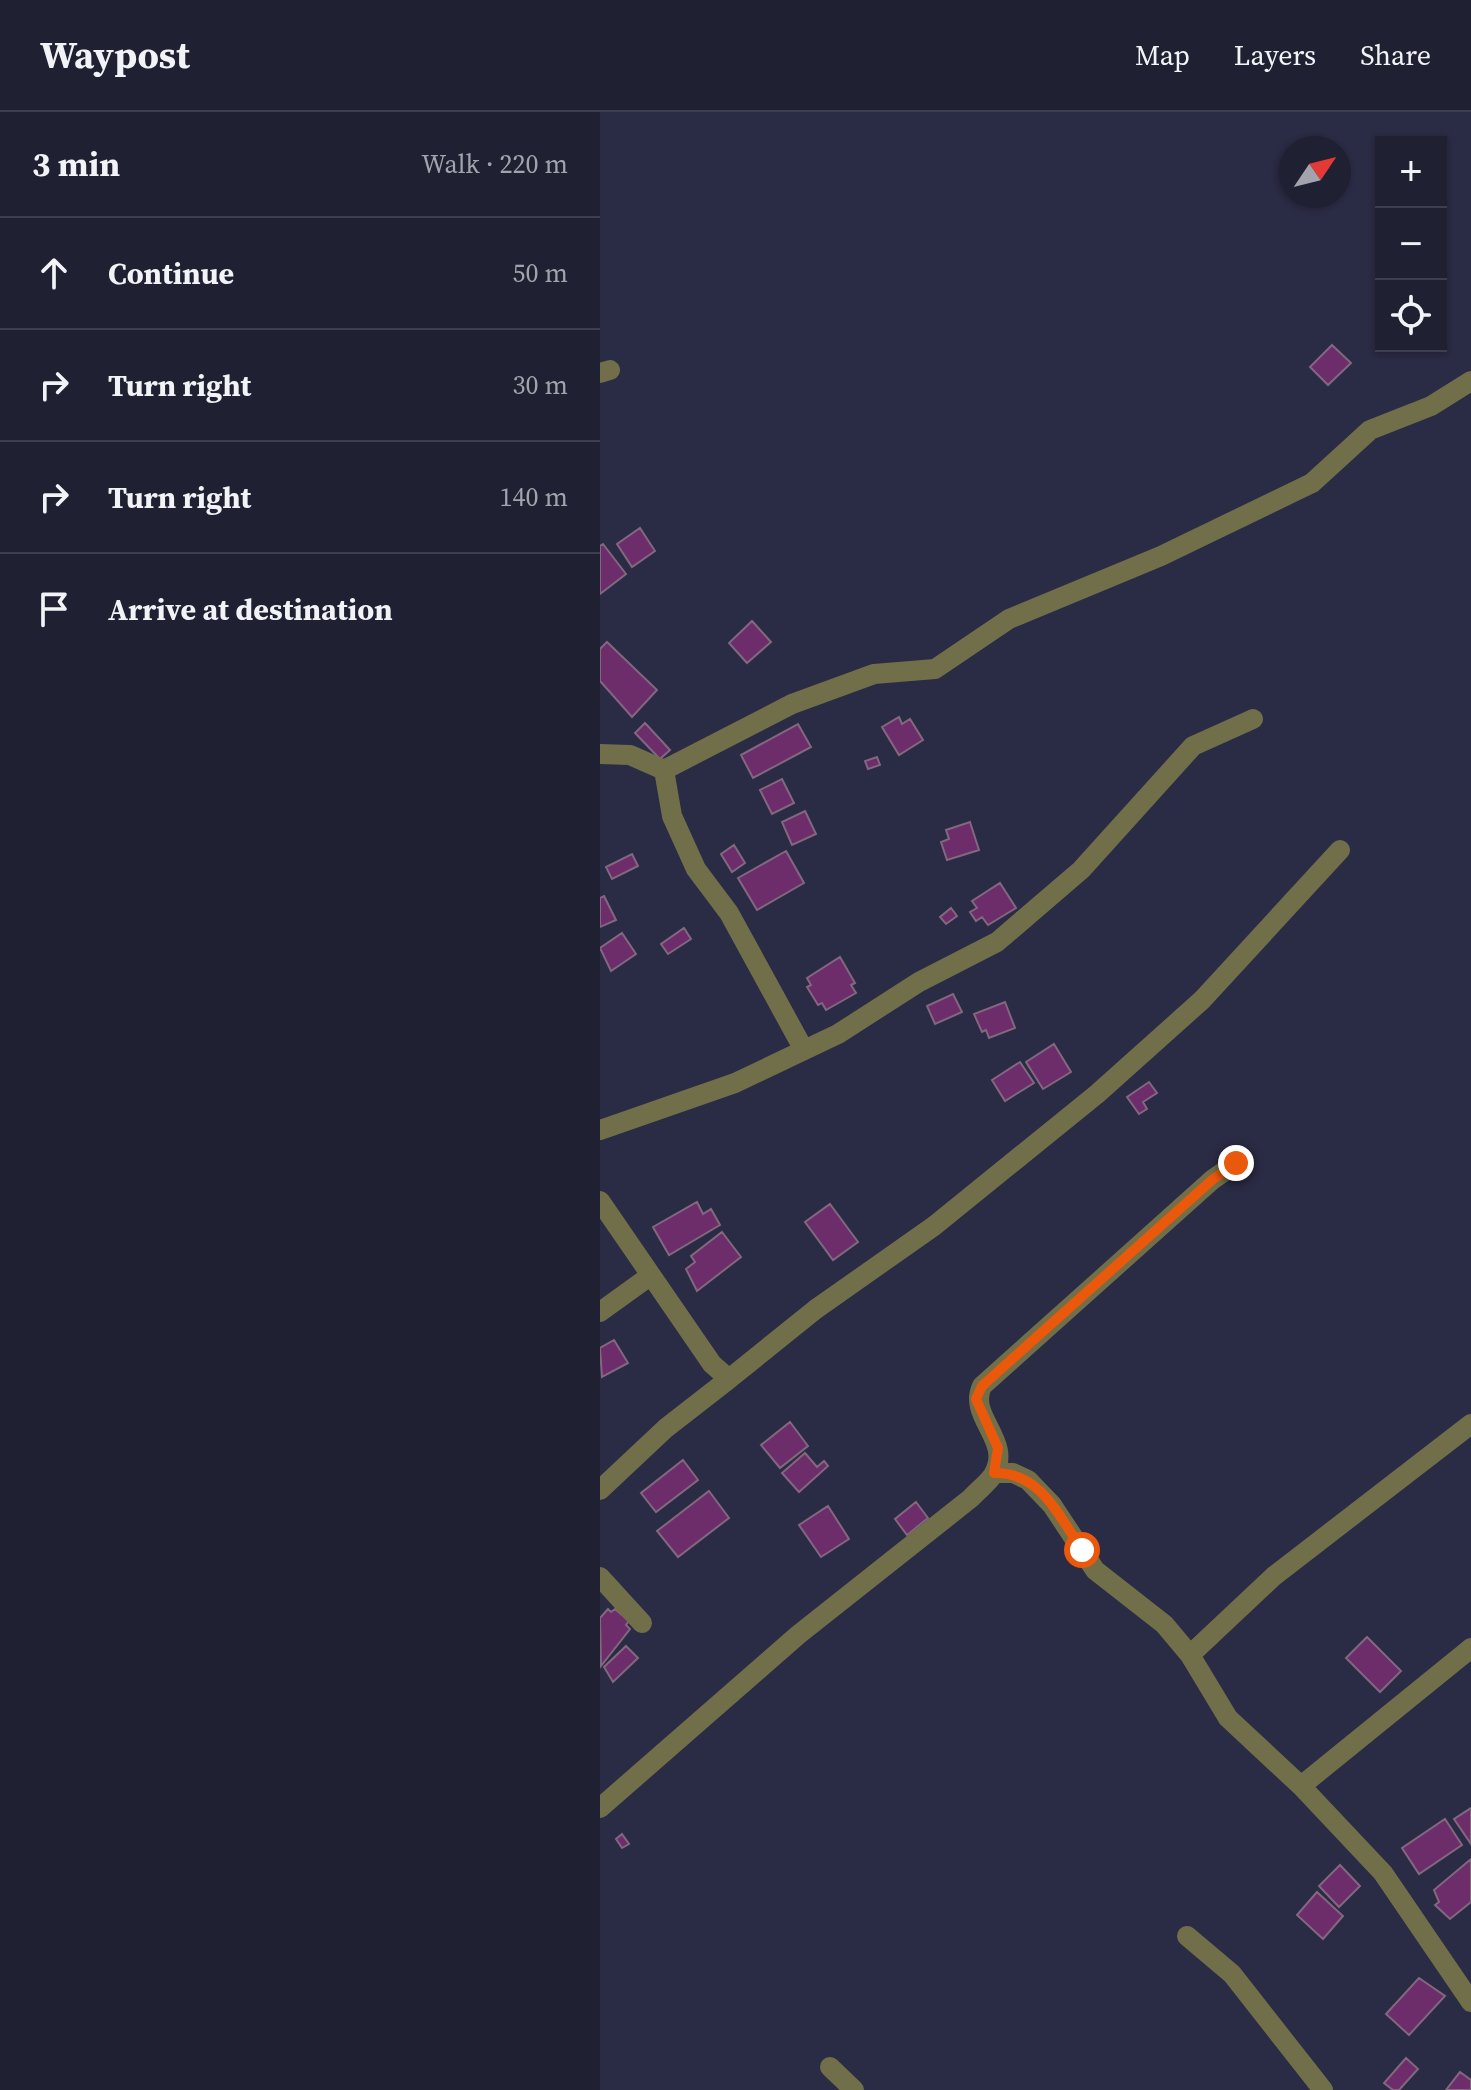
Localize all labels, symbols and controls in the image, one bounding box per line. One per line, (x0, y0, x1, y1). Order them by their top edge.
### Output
text: Waypost (40, 29, 190, 81)
text: Map (1135, 36, 1190, 74)
text: Layers (1234, 36, 1316, 74)
text: Share (1360, 36, 1431, 74)
north arrow (1279, 136, 1351, 208)
map controls (1375, 136, 1447, 352)
button: + (1375, 136, 1447, 208)
text: 3 min (32, 141, 120, 187)
text: Walk · 220 m (421, 146, 568, 182)
button: − (1375, 208, 1447, 280)
icon: ahead (32, 251, 76, 295)
text: Continue (108, 253, 234, 294)
text: 50 m (513, 255, 568, 291)
button: locate (1375, 280, 1447, 352)
icon: right (32, 363, 76, 407)
text: Turn right (108, 365, 251, 406)
text: 30 m (513, 367, 568, 403)
icon: right (32, 475, 76, 519)
text: Turn right (108, 477, 251, 518)
text: 140 m (500, 479, 568, 515)
icon: arrive (32, 587, 76, 631)
text: Arrive at destination (108, 589, 393, 630)
route end (1218, 1145, 1254, 1181)
route start (1064, 1532, 1100, 1568)

